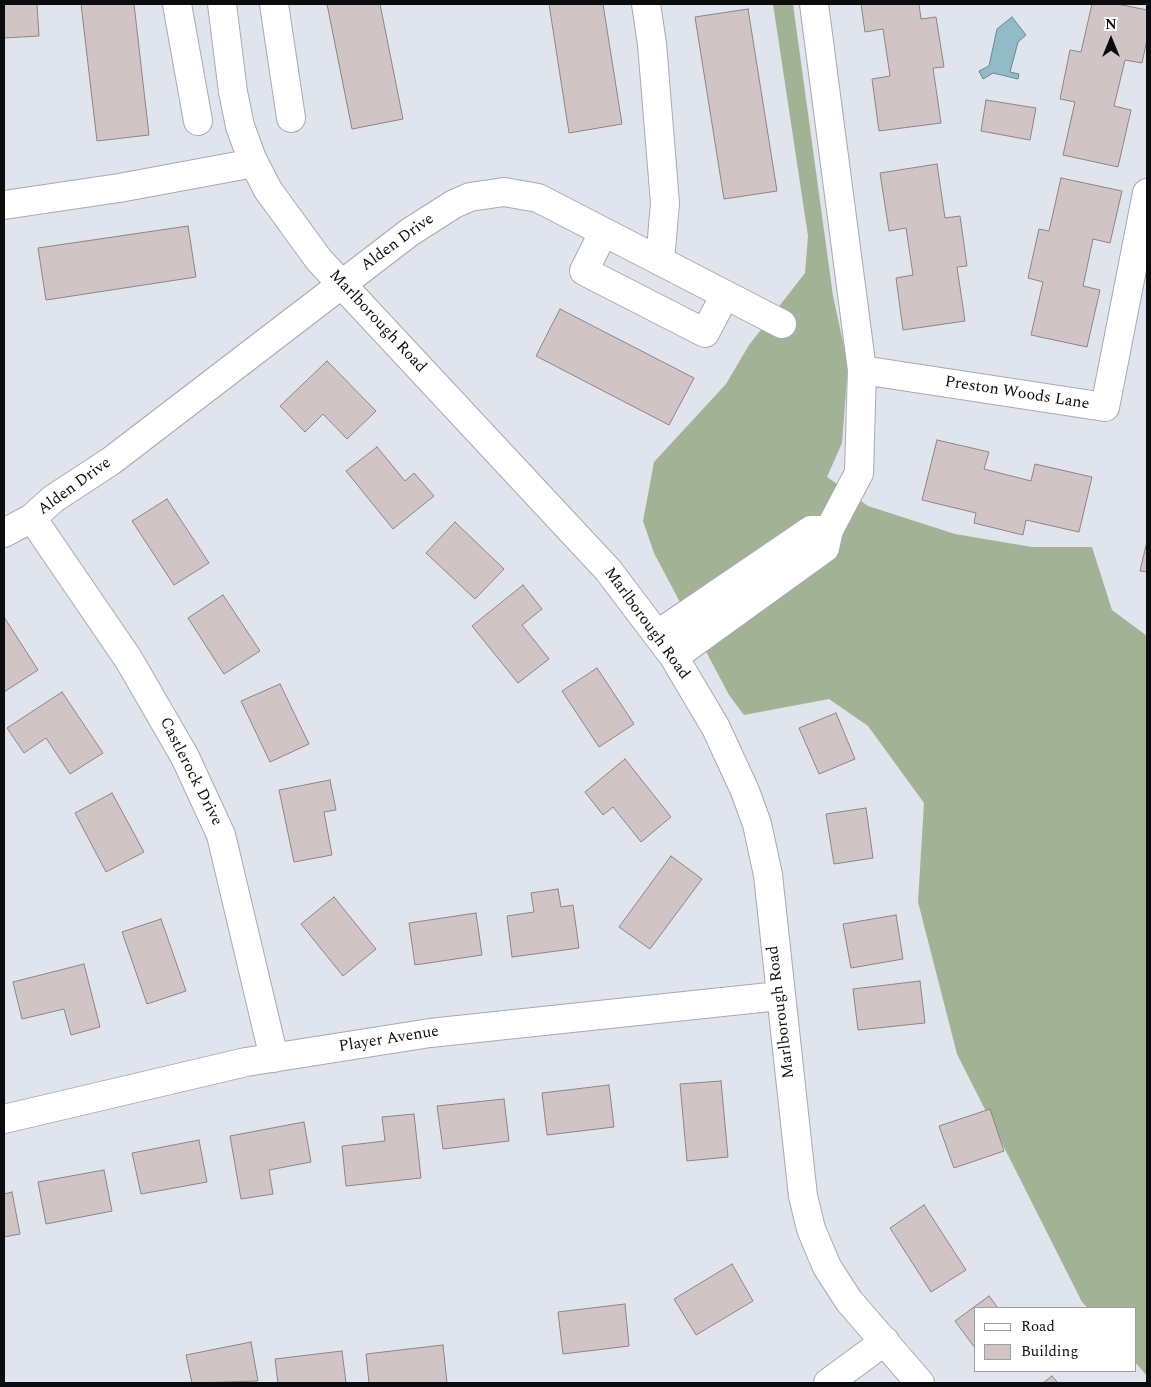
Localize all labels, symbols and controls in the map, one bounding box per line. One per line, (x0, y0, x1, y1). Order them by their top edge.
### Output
text: N (1105, 14, 1117, 35)
north arrow (1086, 15, 1136, 65)
street label: Alden Drive (358, 210, 438, 276)
street label: Marlborough Road (324, 267, 430, 377)
street label: Preston Woods Lane (943, 373, 1091, 415)
street label: Alden Drive (35, 454, 115, 520)
street label: Marlborough Road (599, 564, 693, 684)
street label: Castlerock Drive (154, 715, 226, 829)
street label: Marlborough Road (764, 944, 800, 1080)
street label: Player Avenue (337, 1023, 441, 1057)
legend (974, 1307, 1136, 1372)
text: Road (1021, 1315, 1055, 1338)
text: Building (1021, 1340, 1078, 1363)

